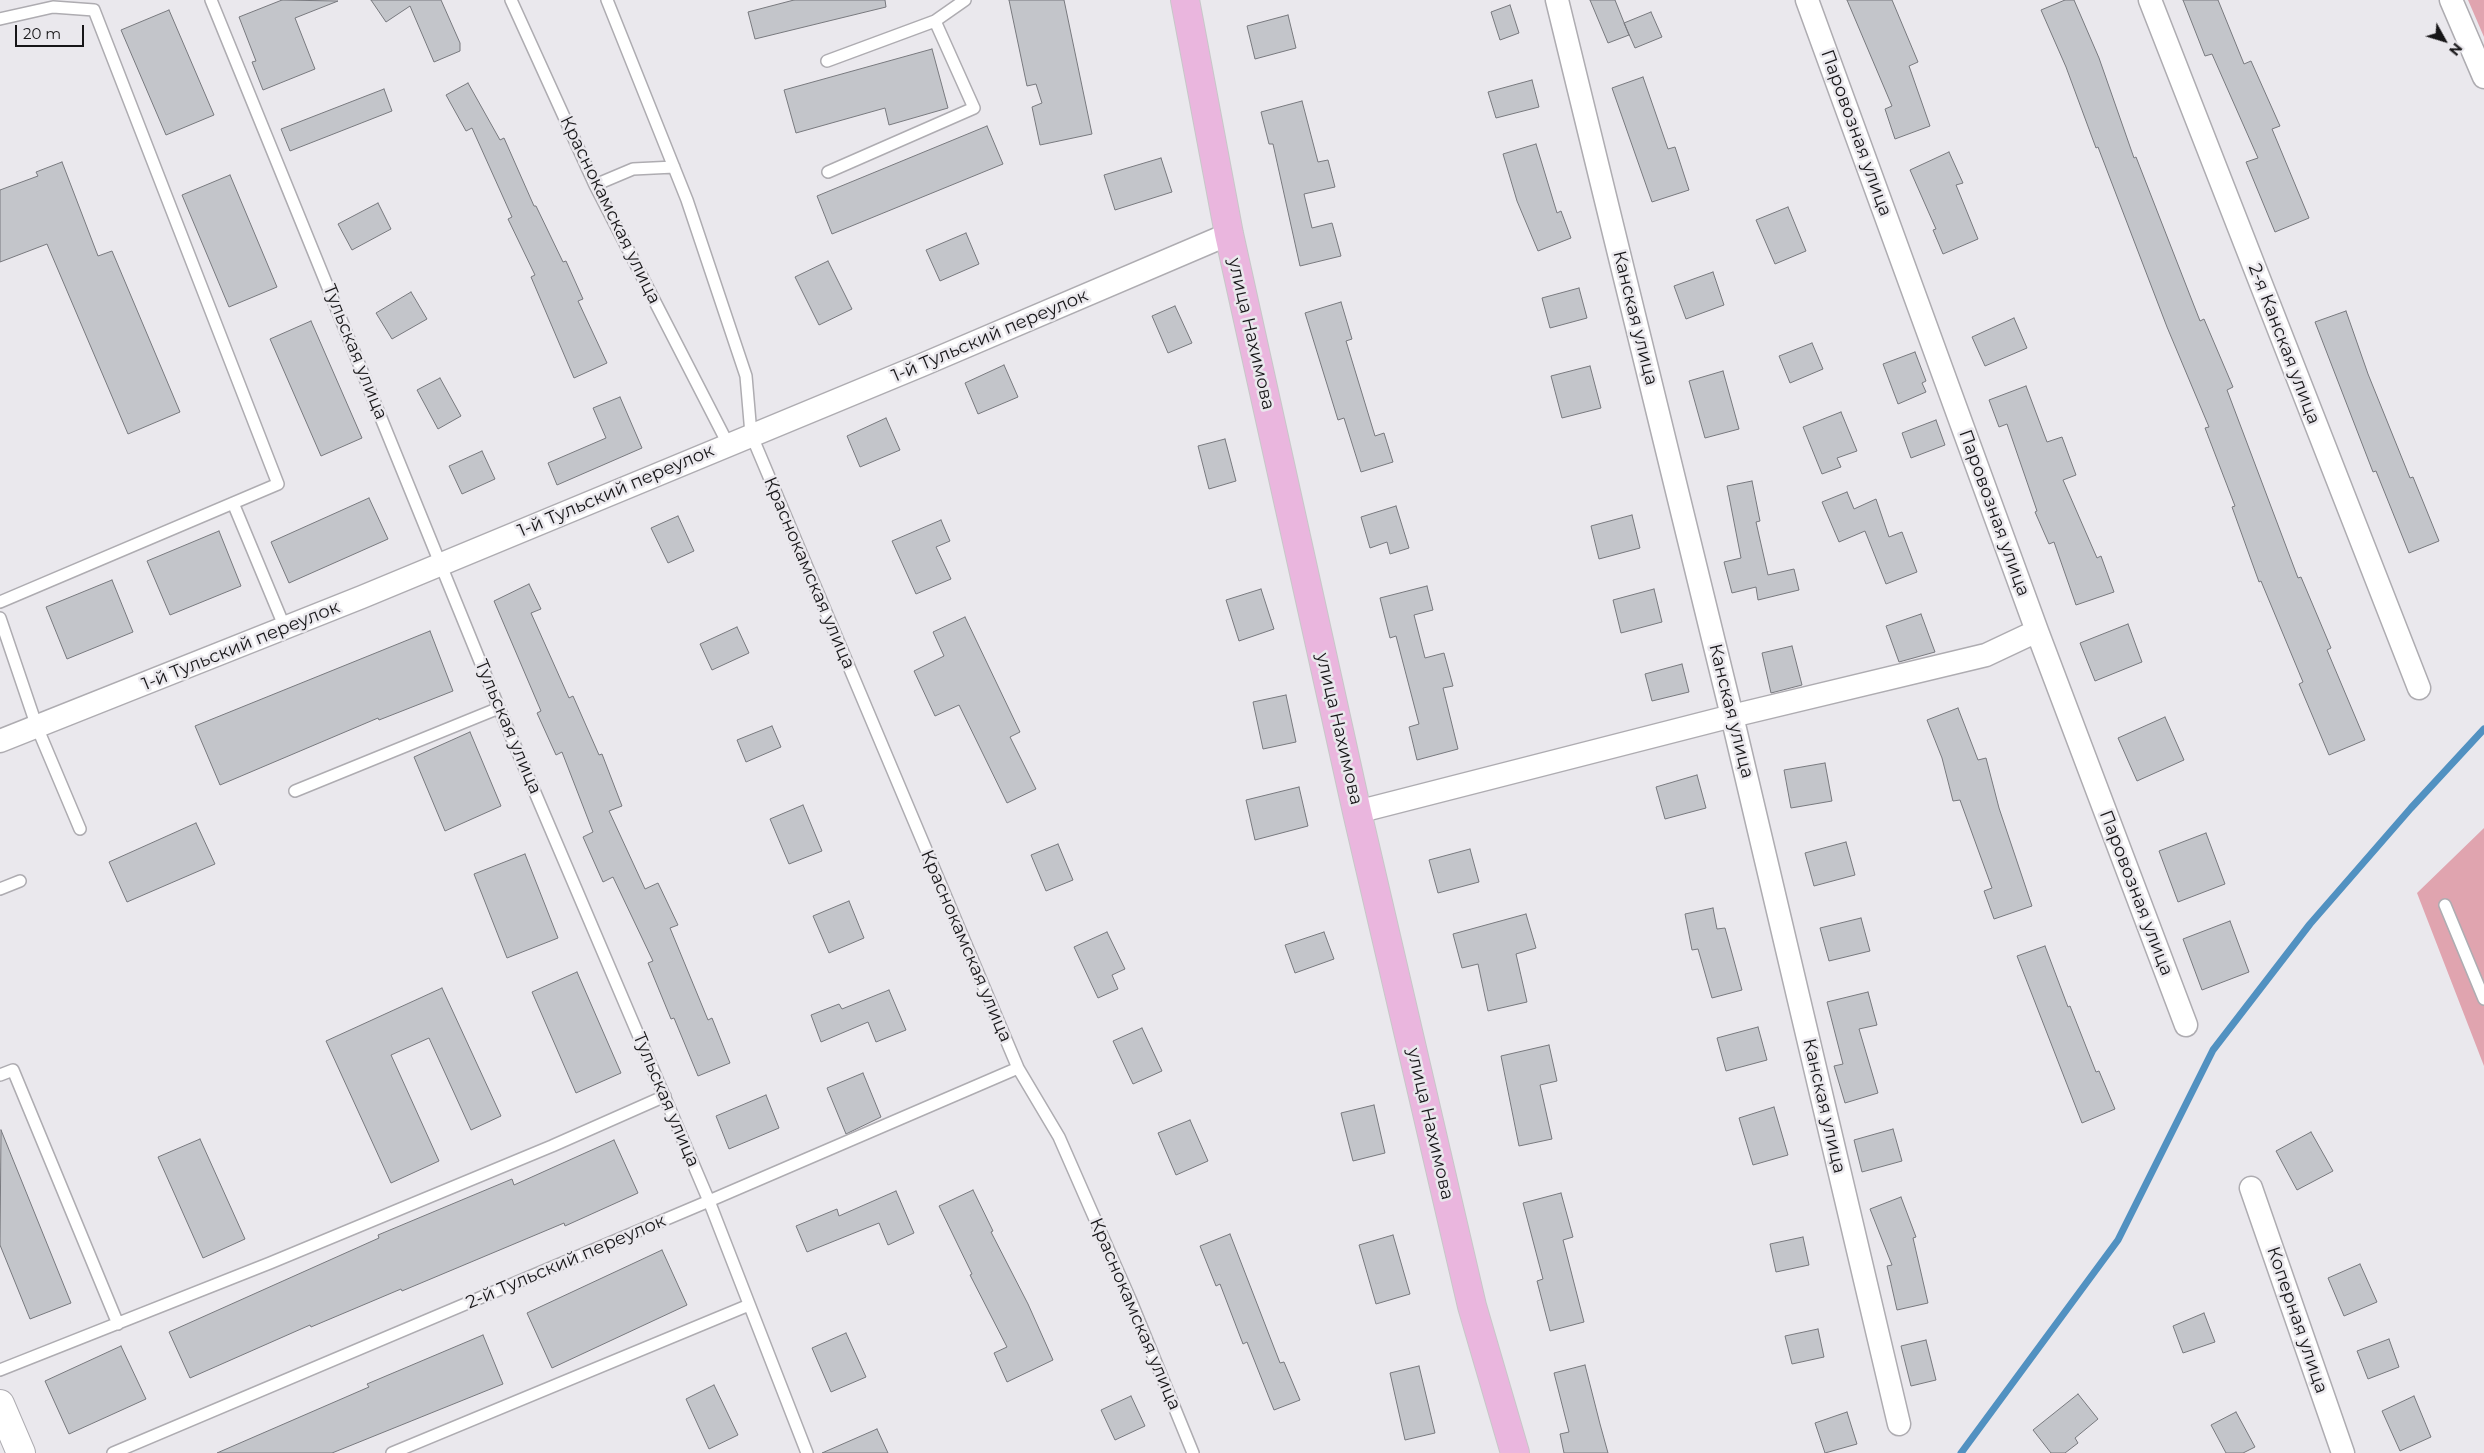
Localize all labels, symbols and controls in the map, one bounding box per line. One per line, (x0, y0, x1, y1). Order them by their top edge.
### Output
scale bar (18, 15, 86, 47)
north arrow (2419, 15, 2469, 65)
text: 20 m (23, 24, 61, 43)
text: N (2445, 39, 2466, 59)
street label: Паровозная улица (1816, 47, 1896, 219)
street label: Краснокамская улица (555, 112, 665, 308)
street label: Канская улица (1608, 249, 1662, 387)
street label: улица Нахимова (1223, 256, 1279, 412)
street label: 2-я Канская улица (2243, 261, 2325, 427)
street label: Тульская улица (318, 281, 392, 423)
street label: 1-й Тульский переулок (889, 285, 1091, 387)
street label: Паровозная улица (1954, 427, 2034, 599)
street label: 1-й Тульский переулок (515, 440, 717, 542)
street label: Краснокамская улица (759, 474, 859, 672)
street label: 1-й Тульский переулок (139, 596, 343, 696)
street label: Канская улица (1704, 642, 1758, 780)
street label: улица Нахимова (1311, 651, 1367, 807)
street label: Тульская улица (470, 657, 546, 797)
street label: Паровозная улица (2094, 807, 2178, 979)
street label: Краснокамская улица (916, 847, 1016, 1045)
street label: Тульская улица (628, 1030, 704, 1170)
street label: Канская улица (1798, 1036, 1850, 1176)
street label: улица Нахимова (1402, 1046, 1458, 1202)
street label: 2-й Тульский переулок (463, 1210, 669, 1314)
street label: Краснокамская улица (1085, 1215, 1185, 1413)
street label: Коперная улица (2262, 1244, 2332, 1396)

